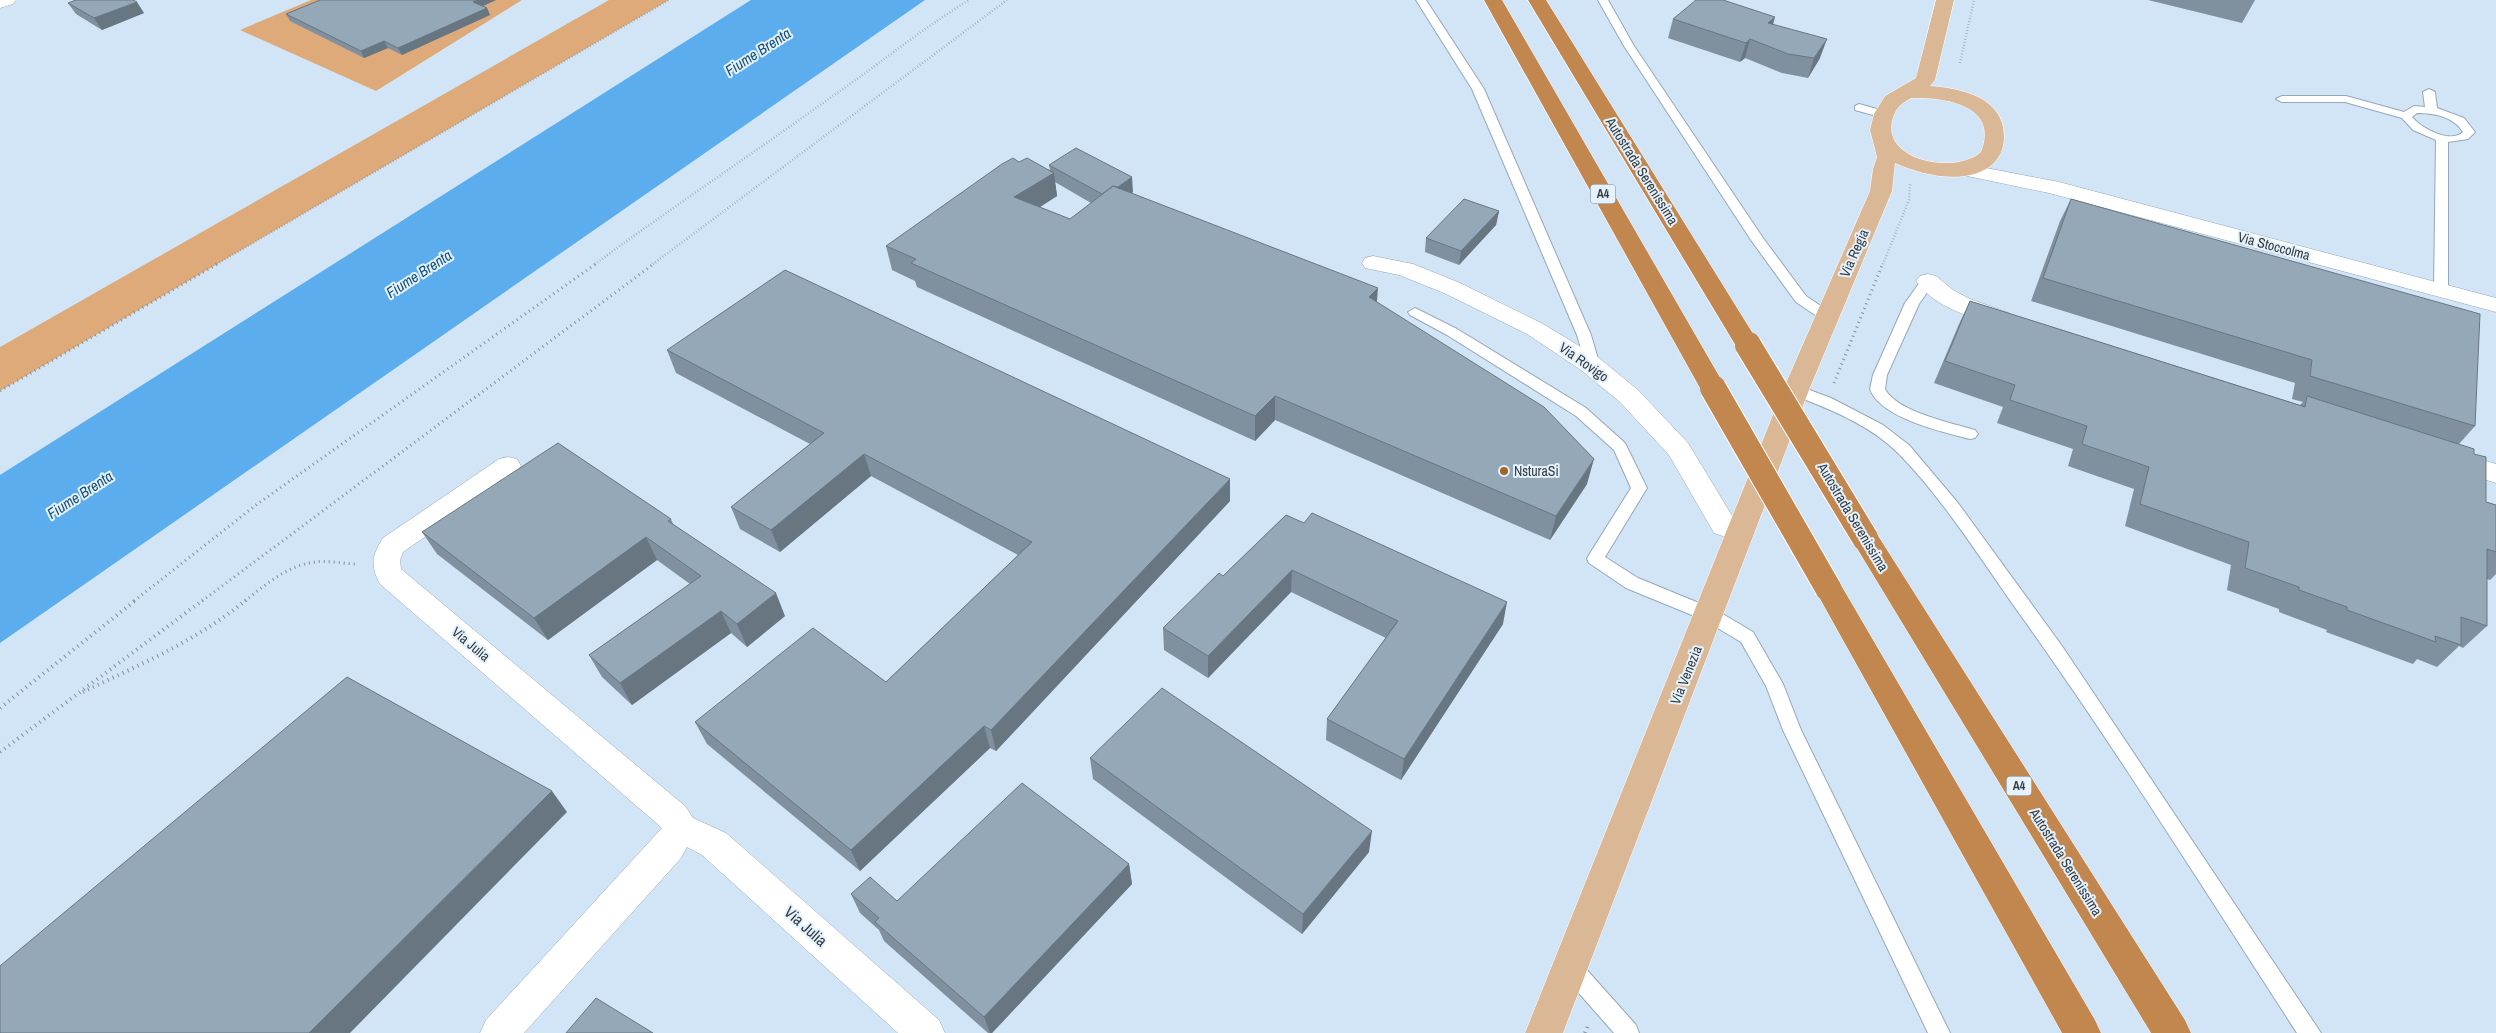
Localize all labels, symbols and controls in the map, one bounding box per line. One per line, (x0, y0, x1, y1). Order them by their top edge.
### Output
water label: Fiume Brenta (721, 22, 795, 81)
street label: Autostrada Serenissima (1601, 113, 1683, 229)
road number: A4 (1590, 184, 1616, 203)
street label: Via Regia (1835, 226, 1873, 280)
street label: Via Stoccolma (2236, 228, 2313, 264)
water label: Fiume Brenta (382, 244, 456, 303)
street label: Via Rovigo (1556, 338, 1612, 386)
street label: Autostrada Serenissima (1813, 459, 1893, 575)
place label: NsturaSi (1514, 462, 1559, 480)
water label: Fiume Brenta (43, 465, 117, 524)
marker: NsturaSi (1498, 465, 1510, 477)
street label: Via Julia (448, 623, 494, 666)
street label: Via Venezia (1666, 642, 1706, 707)
road number: A4 (2006, 776, 2032, 796)
street label: Autostrada Serenissima (2025, 804, 2107, 920)
street label: Via Julia (780, 901, 833, 952)

